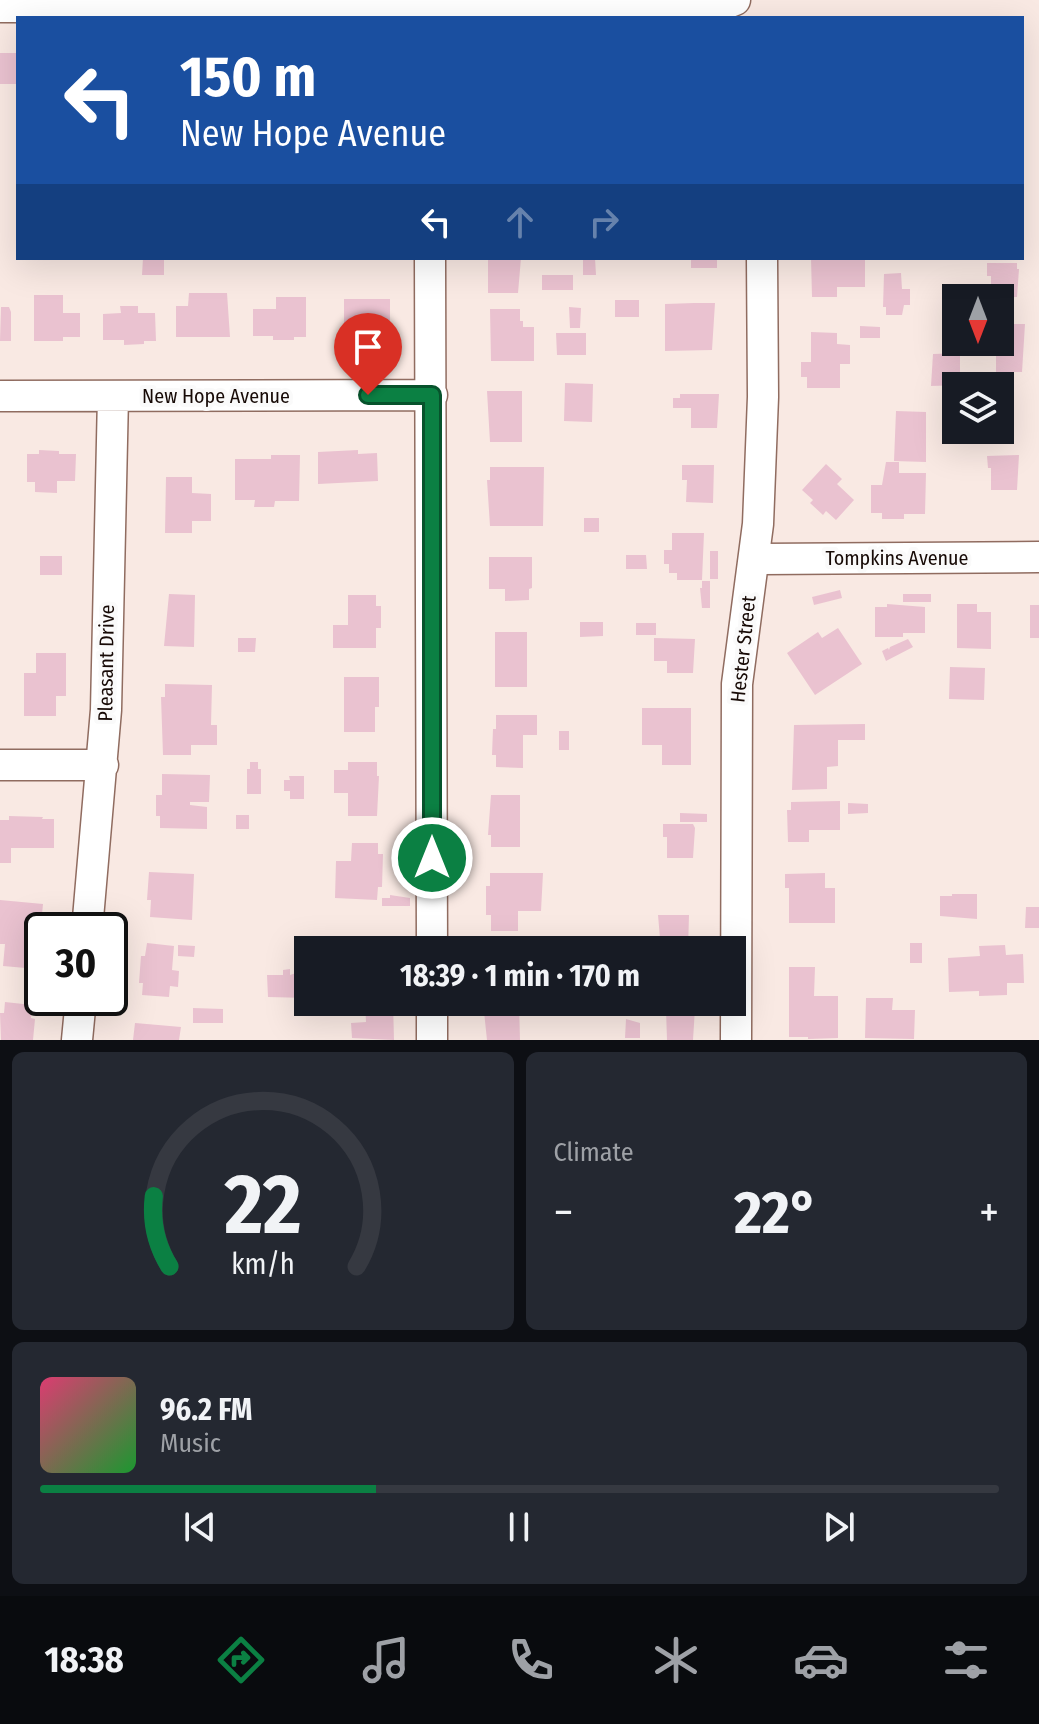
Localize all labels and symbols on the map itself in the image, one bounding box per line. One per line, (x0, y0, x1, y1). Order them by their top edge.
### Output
north arrow (942, 284, 1014, 356)
pin (334, 313, 402, 395)
street label: New Hope Avenue (142, 384, 290, 408)
street label: Tompkins Avenue (826, 546, 968, 570)
street label: Hester Street (725, 594, 761, 704)
street label: Pleasant Drive (93, 604, 119, 722)
position arrow (390, 816, 474, 900)
speed limit sign: 30 (24, 912, 128, 1016)

